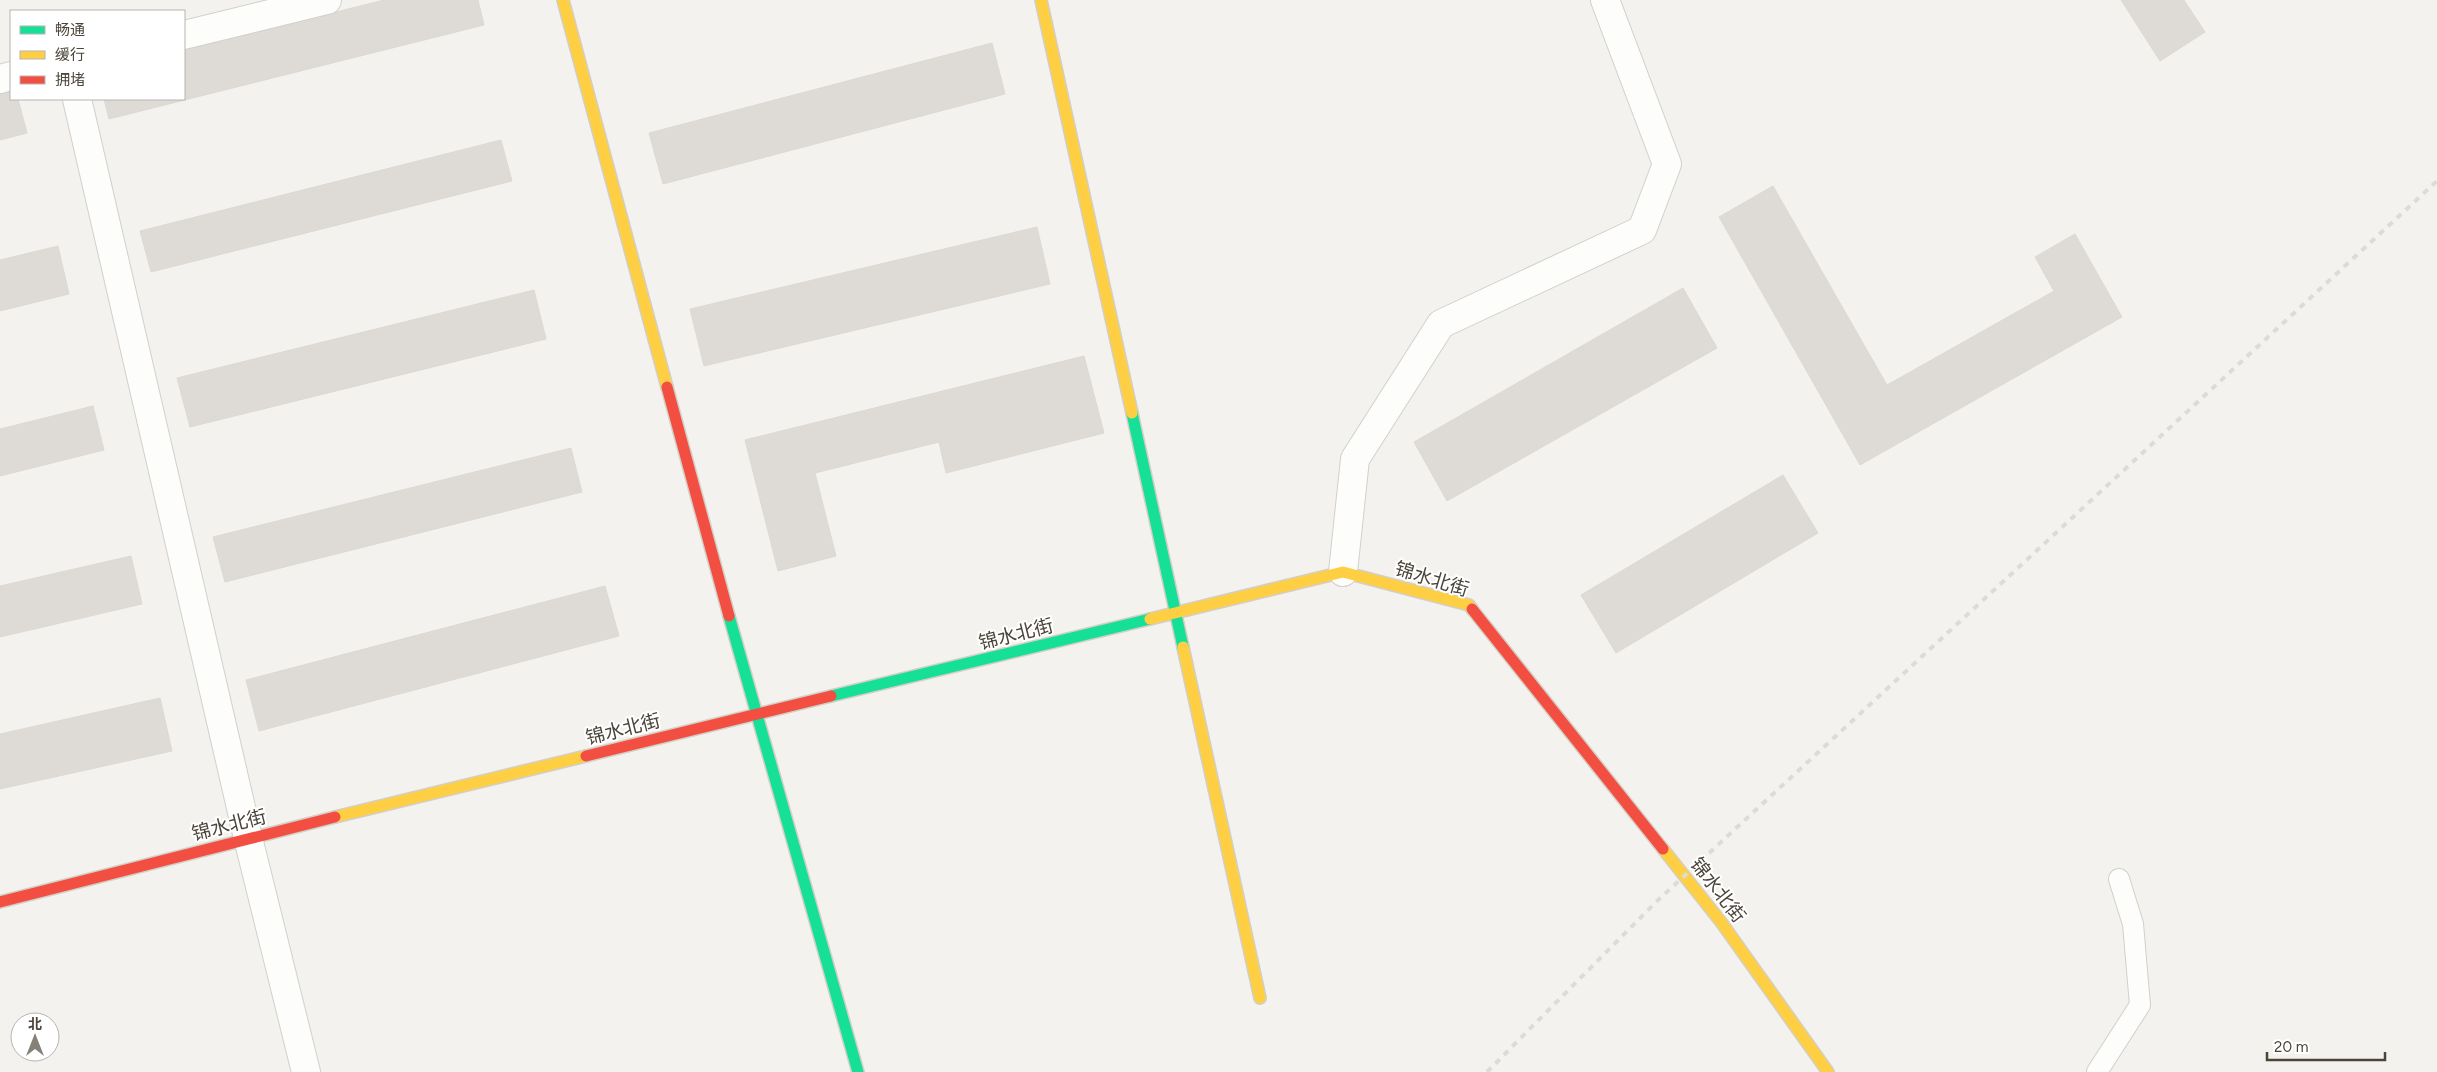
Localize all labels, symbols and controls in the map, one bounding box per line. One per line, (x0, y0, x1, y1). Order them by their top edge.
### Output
legend (10, 10, 185, 100)
text: 畅通 (55, 21, 85, 39)
text: 缓行 (55, 46, 85, 64)
text: 拥堵 (55, 71, 85, 89)
street label: 锦水北街 (1392, 557, 1472, 601)
street label: 锦水北街 (976, 614, 1056, 654)
street label: 锦水北街 (583, 709, 663, 749)
street label: 锦水北街 (189, 805, 269, 845)
street label: 锦水北街 (1686, 853, 1750, 927)
north arrow (10, 1012, 60, 1062)
text: 北 (28, 1016, 42, 1033)
scale bar (2267, 1030, 2384, 1062)
text: 20 m (2274, 1038, 2308, 1056)

